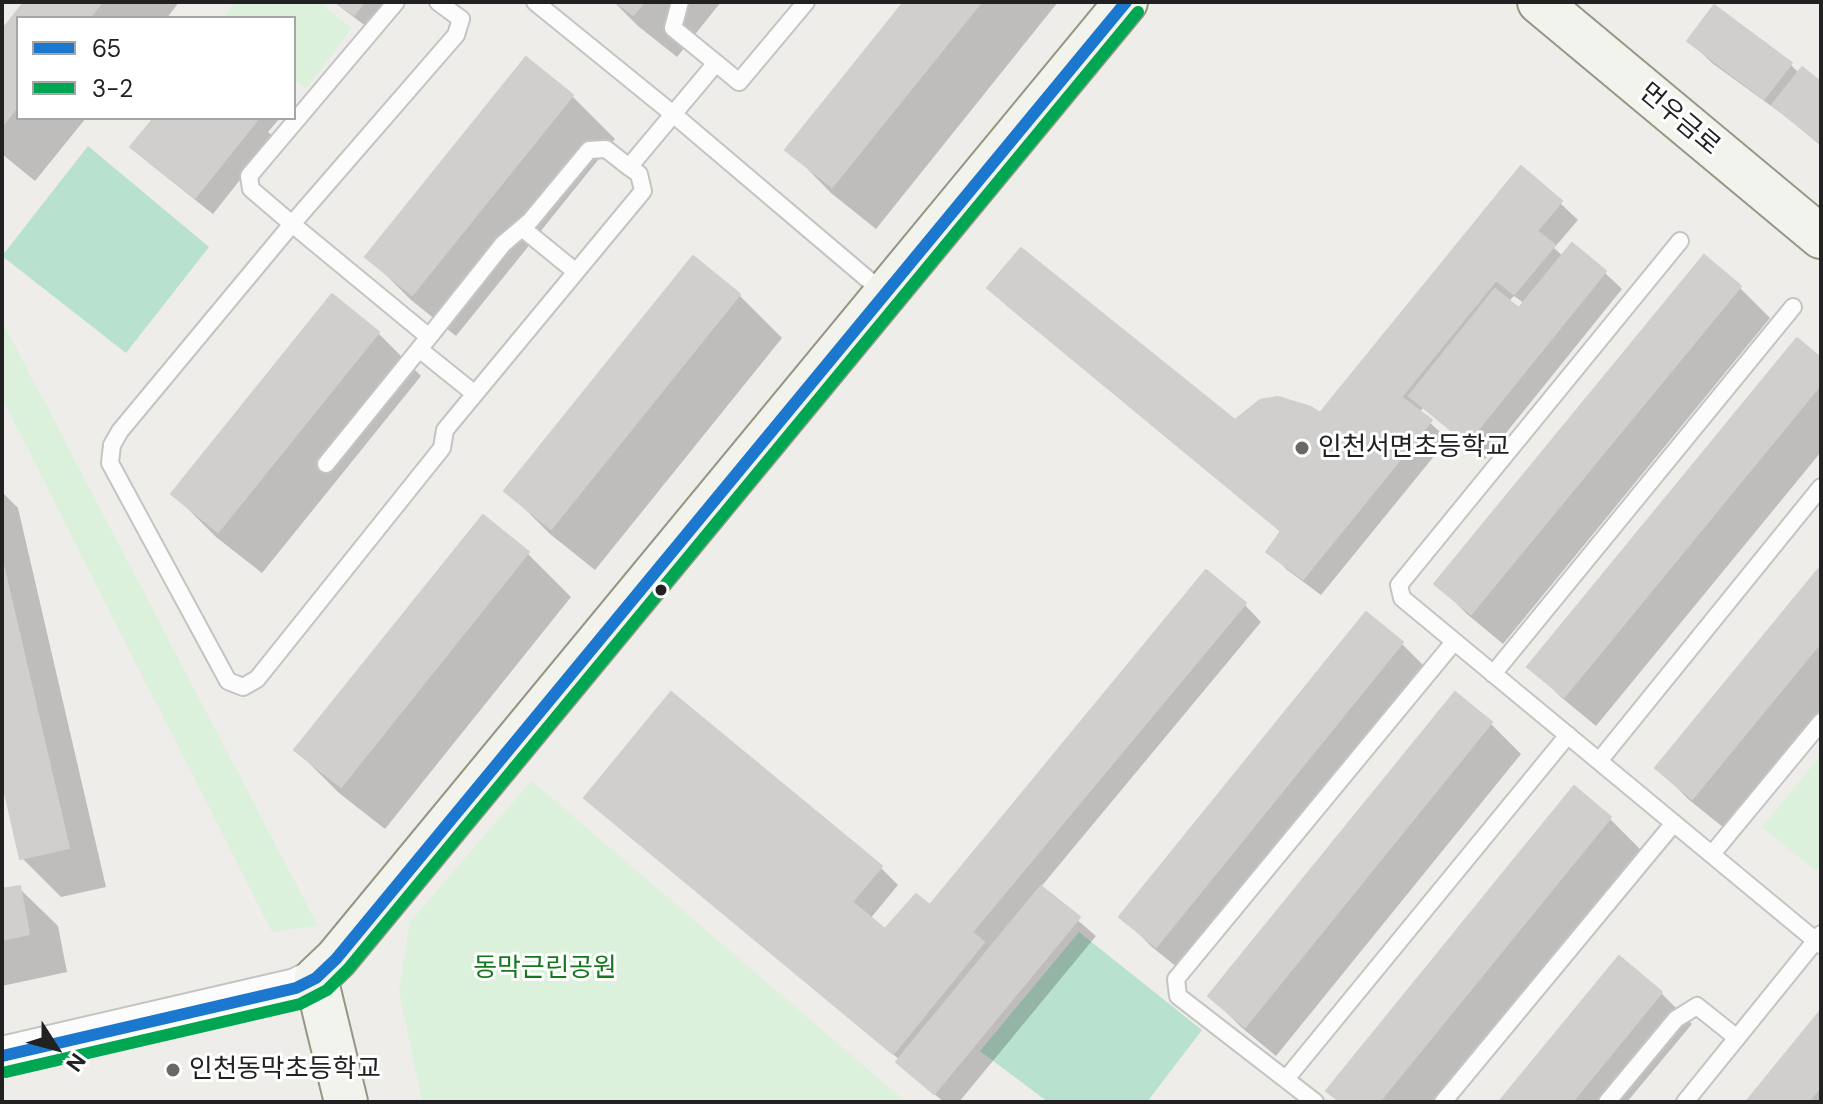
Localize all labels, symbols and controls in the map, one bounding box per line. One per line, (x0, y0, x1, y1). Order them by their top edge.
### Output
legend (16, 16, 296, 120)
text: 65 (92, 33, 121, 64)
text: 3-2 (92, 73, 133, 104)
street label: 먼우금로 (1632, 77, 1726, 163)
place label: 인천서면초등학교 (1318, 432, 1509, 464)
marker: 인천서면초등학교 (1293, 439, 1311, 457)
unlabelled marker (653, 582, 669, 598)
park label: 동막근린공원 (473, 953, 617, 985)
north arrow (16, 1008, 96, 1088)
text: N (59, 1047, 92, 1077)
place label: 인천동막초등학교 (189, 1054, 380, 1086)
marker: 인천동막초등학교 (164, 1061, 182, 1079)

